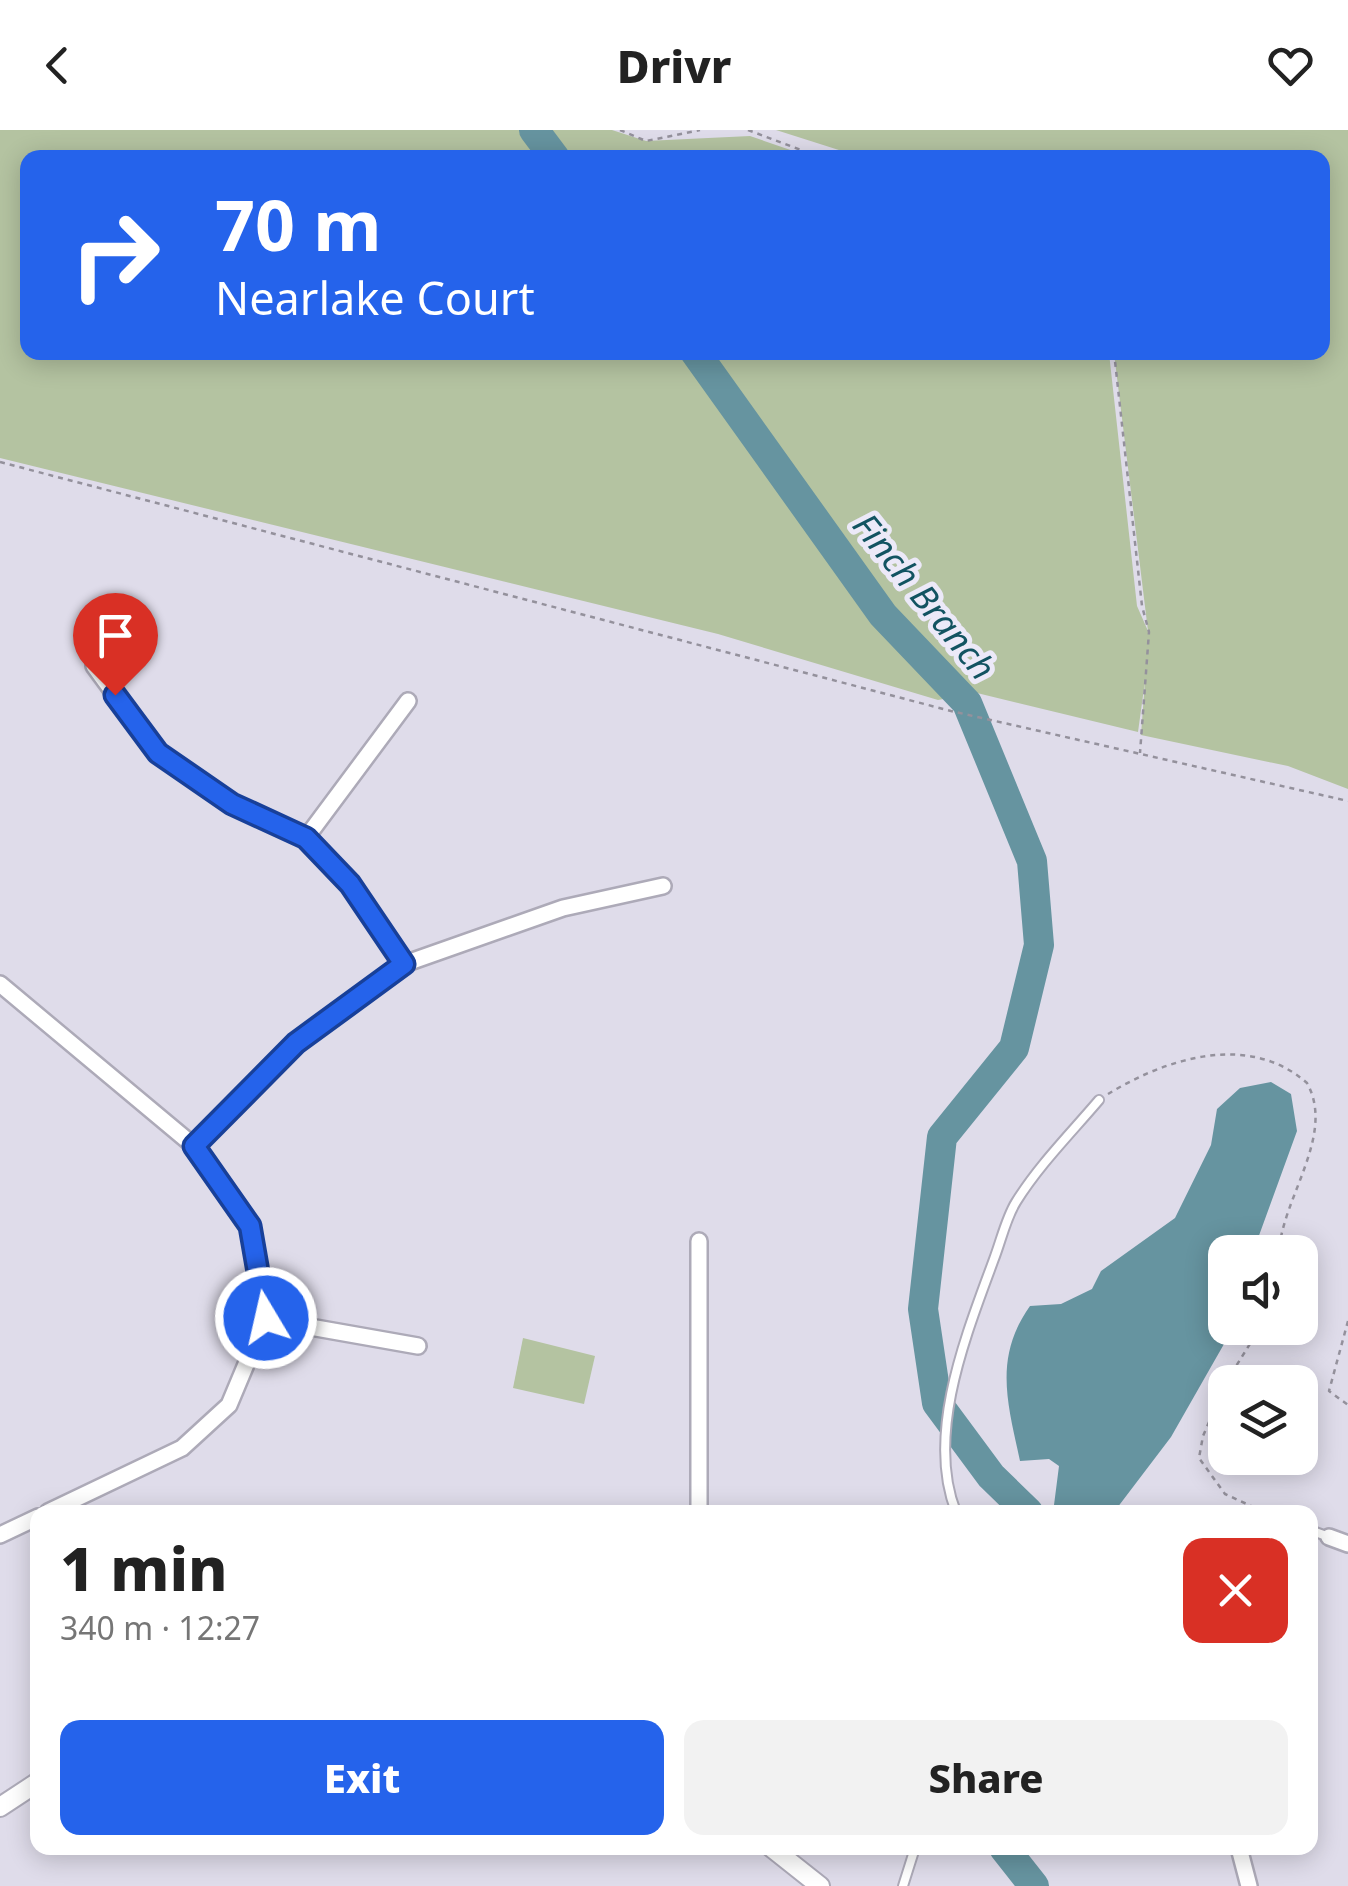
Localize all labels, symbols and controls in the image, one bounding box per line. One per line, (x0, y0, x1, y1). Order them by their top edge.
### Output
text: Drivr (617, 35, 731, 96)
icon: back (30, 38, 85, 93)
icon: heart (1263, 38, 1318, 93)
text: 70 m (215, 176, 382, 272)
icon: right (50, 190, 180, 320)
text: Nearlake Court (215, 267, 535, 328)
water label: Finch Branch (843, 503, 1007, 689)
pin (73, 593, 158, 696)
icon: arrive (88, 608, 143, 663)
map controls (1208, 1235, 1318, 1475)
button: sound (1208, 1235, 1318, 1345)
position arrow (214, 1266, 318, 1370)
button: layers (1208, 1365, 1318, 1475)
text: 1 min (60, 1527, 228, 1609)
button: close (1183, 1538, 1288, 1643)
text: 340 m · 12:27 (60, 1606, 260, 1649)
button: Exit (60, 1720, 664, 1835)
button: Share (684, 1720, 1288, 1835)

